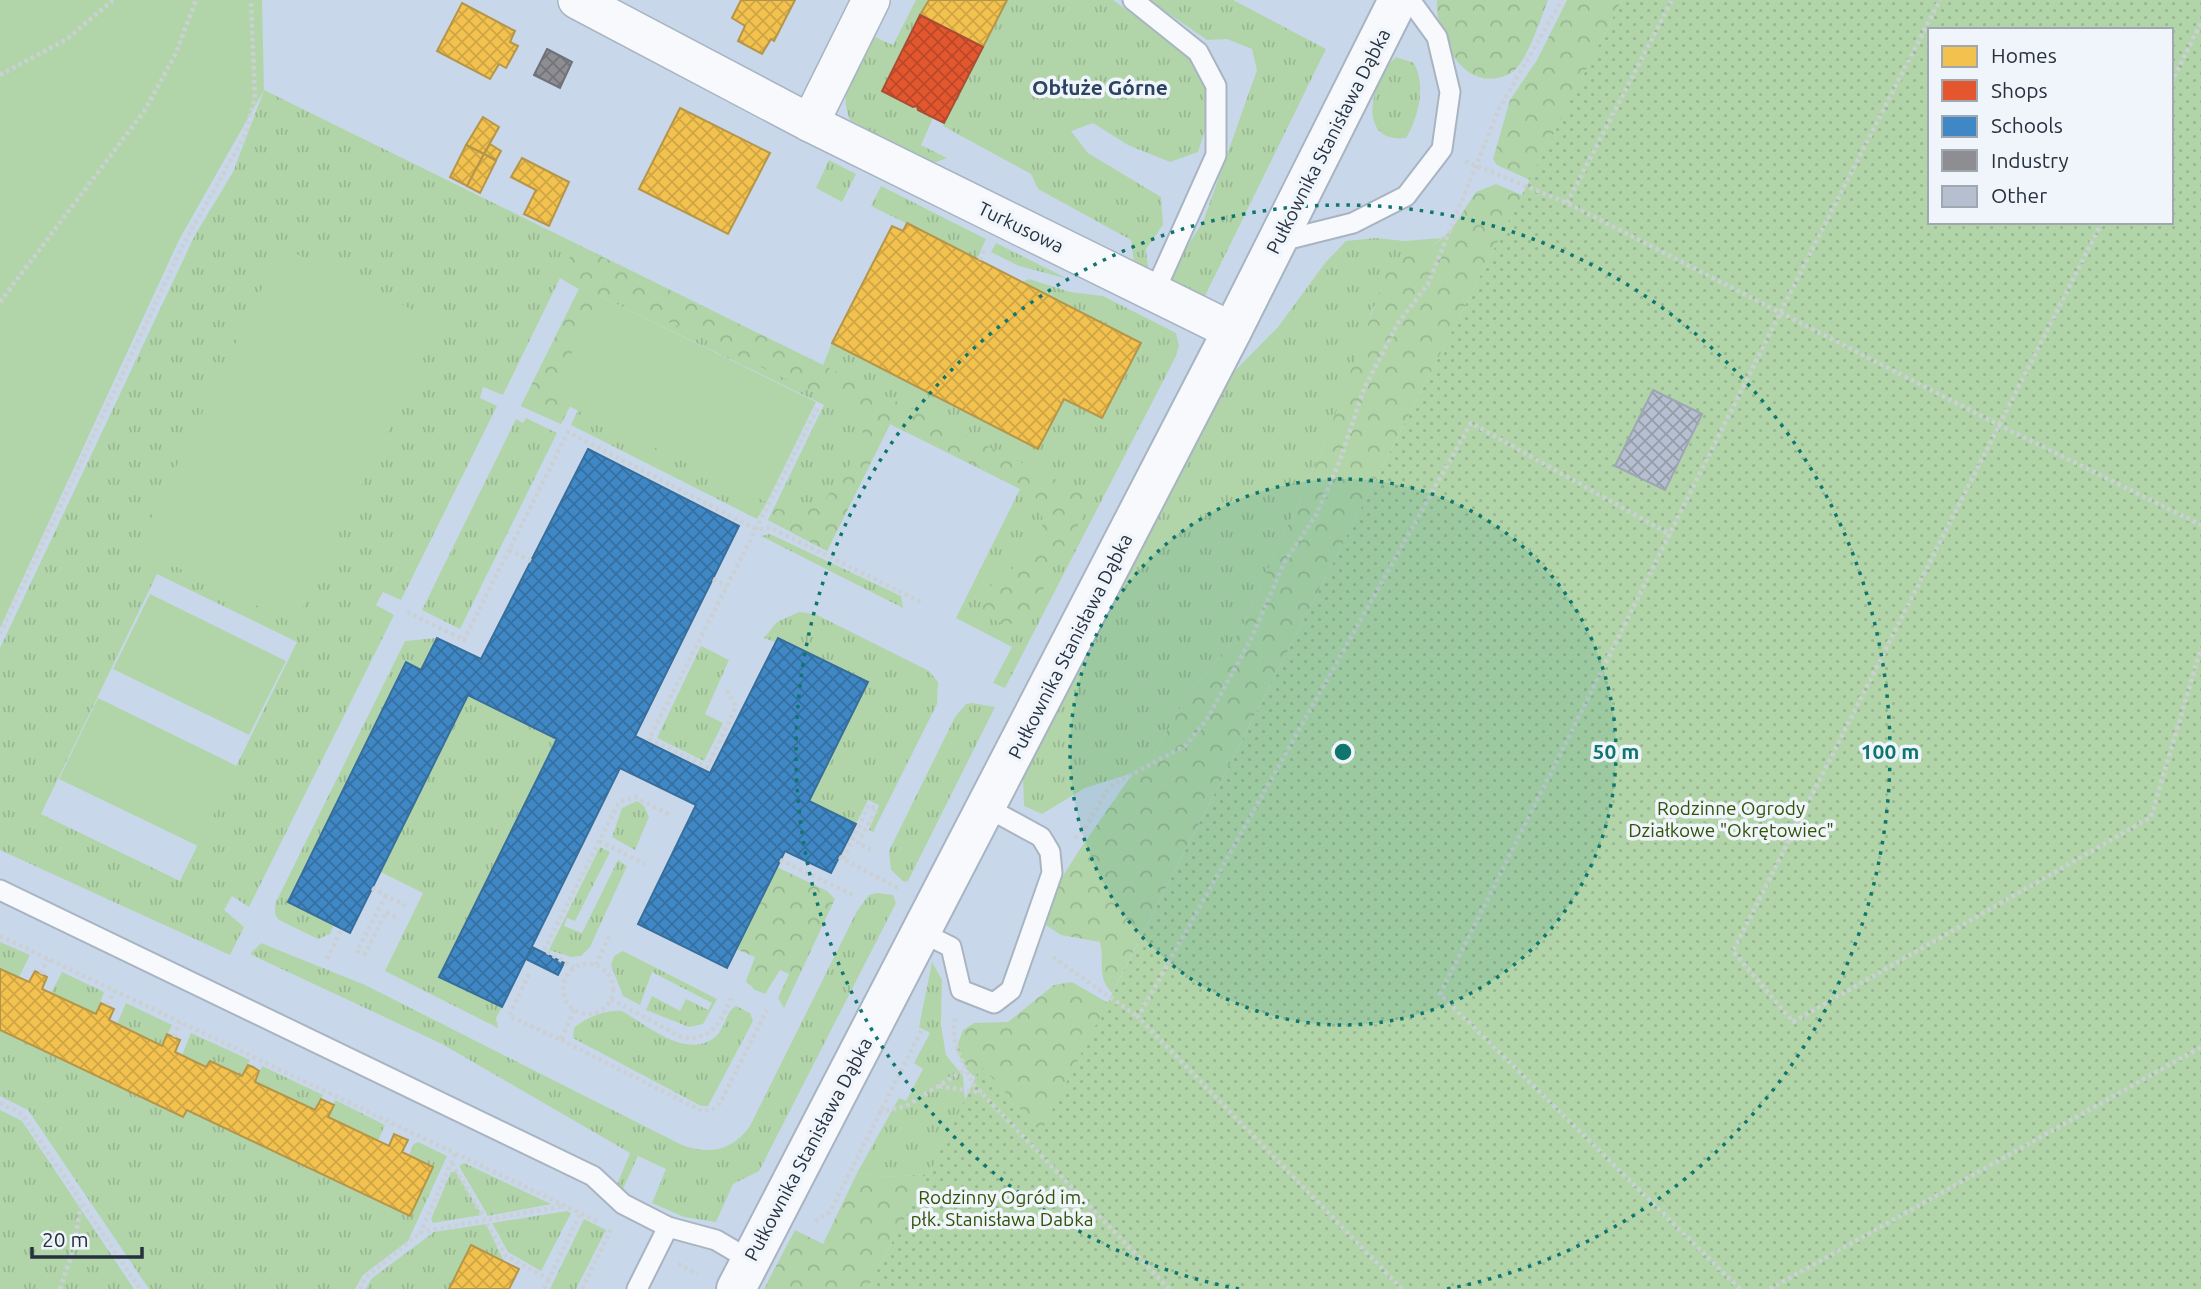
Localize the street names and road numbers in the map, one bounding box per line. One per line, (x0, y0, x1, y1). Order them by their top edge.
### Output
street label: Pułkownika Stanisława Dąbka (1262, 25, 1394, 257)
street label: Turkusowa (975, 197, 1067, 257)
street label: Pułkownika Stanisława Dąbka (1004, 530, 1136, 762)
street label: Pułkownika Stanisława Dąbka (740, 1034, 876, 1264)

